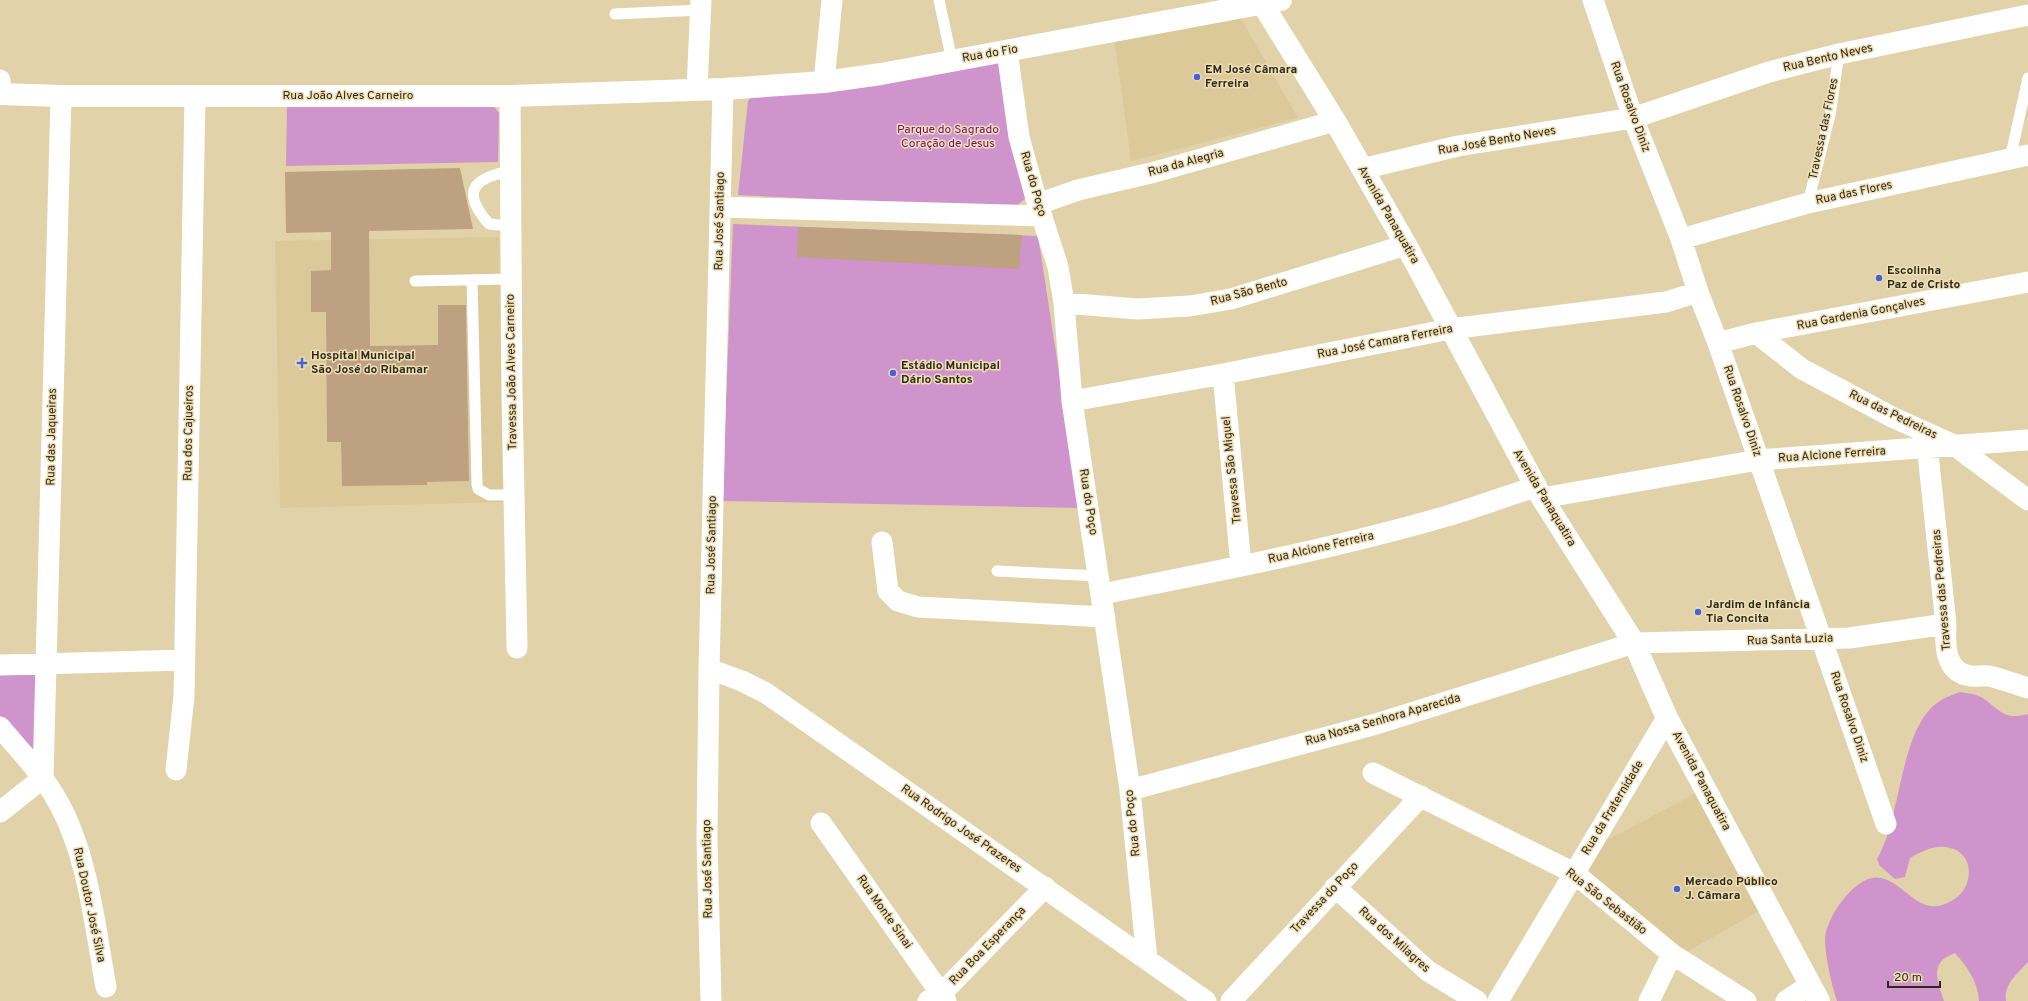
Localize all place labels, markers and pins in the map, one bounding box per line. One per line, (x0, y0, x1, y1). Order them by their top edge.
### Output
place label: EM José Câmara Ferreira (1205, 62, 1297, 92)
marker: EM José Câmara Ferreira (1192, 72, 1202, 82)
place label: Escolinha Paz de Cristo (1887, 263, 1961, 293)
marker: Escolinha Paz de Cristo (1874, 273, 1884, 283)
place label: Hospital Municipal São José do Ribamar (311, 348, 428, 378)
marker: Hospital Municipal São José do Ribamar (296, 357, 308, 369)
place label: Estádio Municipal Dário Santos (901, 358, 1000, 388)
marker: Estádio Municipal Dário Santos (888, 368, 898, 378)
place label: Jardim de Infância Tia Concita (1706, 597, 1810, 627)
marker: Jardim de Infância Tia Concita (1693, 607, 1703, 617)
place label: Mercado Público J. Câmara (1685, 874, 1778, 904)
marker: Mercado Público J. Câmara (1672, 884, 1682, 894)

